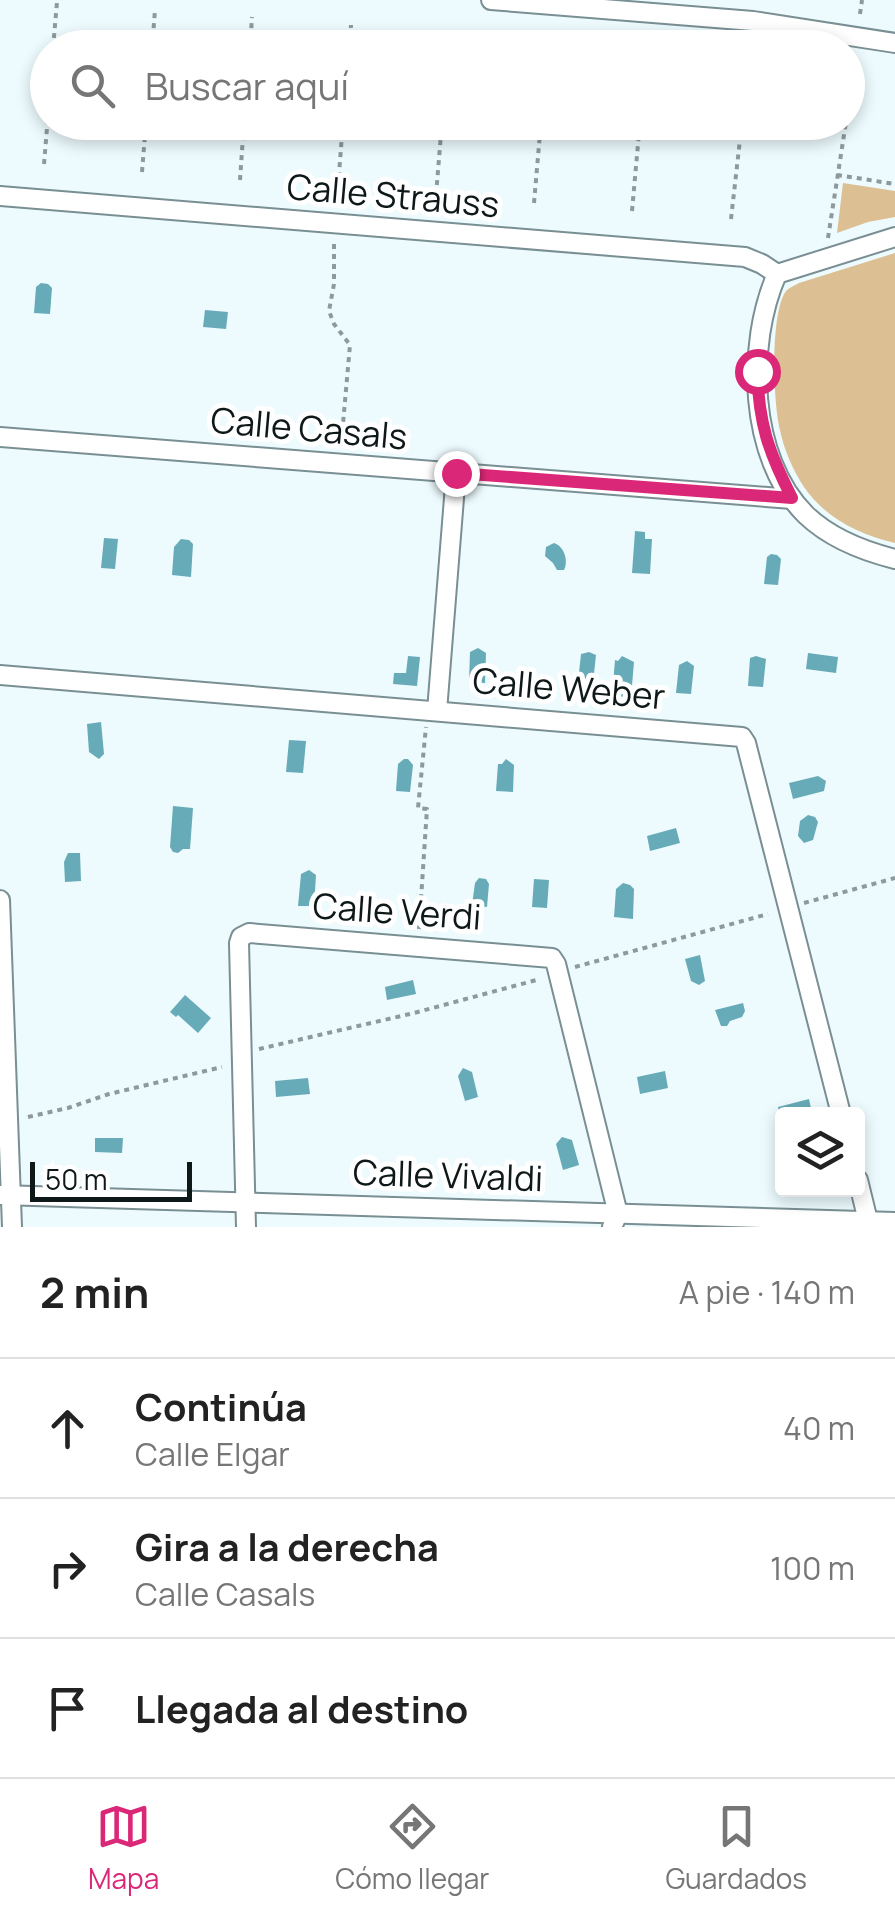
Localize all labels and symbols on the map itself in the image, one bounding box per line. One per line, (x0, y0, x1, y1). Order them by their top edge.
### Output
street label: Calle Strauss (285, 162, 501, 228)
route start (735, 349, 781, 395)
street label: Calle Casals (209, 396, 409, 461)
route end (434, 451, 480, 497)
street label: Calle Weber (471, 656, 667, 720)
street label: Calle Verdi (311, 881, 483, 941)
street label: Calle Vivaldi (352, 1148, 544, 1202)
scale bar (30, 1157, 192, 1202)

